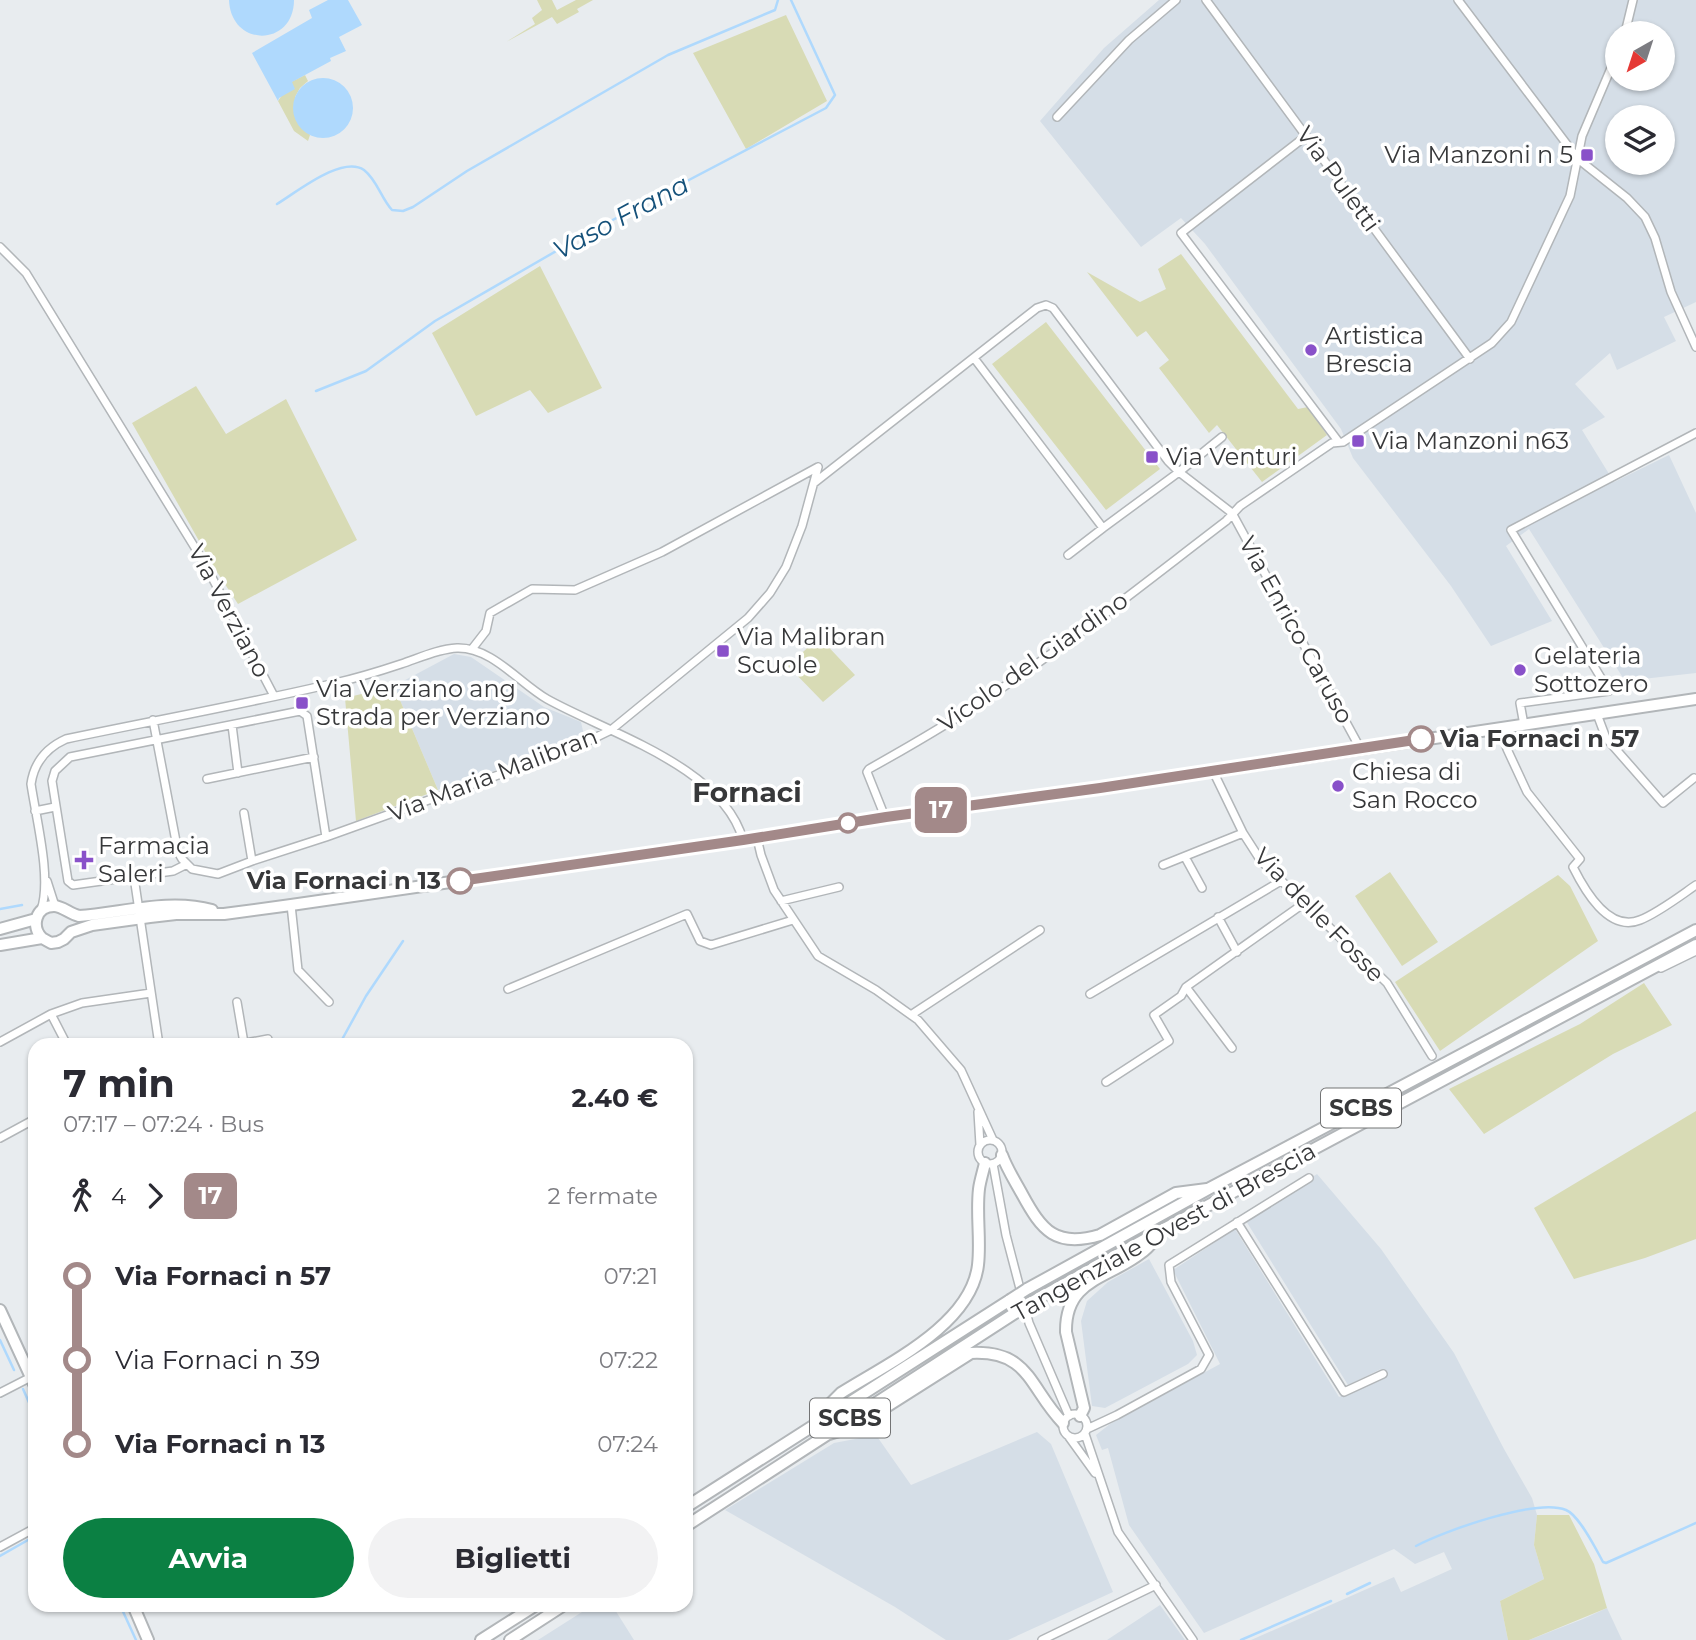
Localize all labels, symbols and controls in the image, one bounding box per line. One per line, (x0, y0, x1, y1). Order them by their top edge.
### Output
north arrow (1605, 21, 1675, 91)
map controls (1605, 21, 1675, 175)
button: layers (1605, 105, 1675, 175)
street label: Via Puletti (1290, 120, 1386, 237)
place label: Via Manzoni n 5 (1384, 140, 1573, 169)
marker: Via Manzoni n 5 (1579, 147, 1595, 163)
water label: Vaso Frana (548, 168, 694, 266)
place label: Artistica Brescia (1325, 321, 1424, 378)
marker: Artistica Brescia (1303, 342, 1319, 358)
place label: Via Manzoni n63 (1372, 426, 1569, 455)
marker: Via Manzoni n63 (1350, 433, 1366, 449)
place label: Via Venturi (1166, 442, 1297, 471)
marker: Via Venturi (1144, 449, 1160, 465)
street label: Via Enrico Caruso (1233, 531, 1360, 728)
street label: Via Verziano (182, 539, 277, 682)
street label: Vicolo del Giardino (932, 585, 1133, 738)
place label: Via Malibran Scuole (737, 622, 886, 679)
place label: Gelateria Sottozero (1534, 641, 1648, 698)
marker: Via Malibran Scuole (715, 643, 731, 659)
marker: Gelateria Sottozero (1512, 662, 1528, 678)
place label: Via Verziano ang Strada per Verziano (316, 674, 550, 731)
marker: Via Verziano ang Strada per Verziano (294, 695, 310, 711)
street label: Via Maria Malibran (384, 721, 602, 828)
place label: Via Fornaci n 57 (1439, 724, 1640, 753)
marker: Via Fornaci n 57 (1408, 726, 1434, 752)
place label: Chiesa di San Rocco (1352, 757, 1477, 814)
district label: Fornaci (692, 775, 802, 809)
marker: Chiesa di San Rocco (1330, 778, 1346, 794)
line badge: 17 (909, 787, 972, 833)
text: 17 (929, 795, 953, 824)
unlabelled marker (838, 813, 858, 833)
place label: Farmacia Saleri (98, 831, 210, 888)
street label: Via delle Fosse (1248, 841, 1391, 988)
marker: Farmacia Saleri (76, 852, 92, 868)
place label: Via Fornaci n 13 (246, 866, 441, 895)
marker: Via Fornaci n 13 (447, 868, 473, 894)
text: 7 min (63, 1060, 175, 1107)
text: 2.40 € (572, 1082, 658, 1114)
road number: SCBS (1321, 1088, 1401, 1128)
text: 07:17 – 07:24 · Bus (63, 1110, 264, 1138)
street label: Tangenziale Ovest di Brescia (1007, 1136, 1321, 1327)
icon: walk (63, 1177, 101, 1215)
icon: forward (136, 1177, 174, 1215)
text: 17 (198, 1181, 223, 1210)
text: 4 (111, 1182, 126, 1210)
text: 2 fermate (548, 1182, 658, 1210)
text: Via Fornaci n 57 (115, 1260, 331, 1292)
text: 07:21 (604, 1262, 658, 1290)
text: Via Fornaci n 39 (115, 1344, 320, 1376)
text: 07:22 (599, 1346, 658, 1374)
road number: SCBS (810, 1399, 890, 1438)
text: Via Fornaci n 13 (115, 1428, 325, 1460)
text: 07:24 (597, 1430, 658, 1458)
button: Avvia (63, 1518, 354, 1598)
button: Biglietti (368, 1518, 658, 1598)

